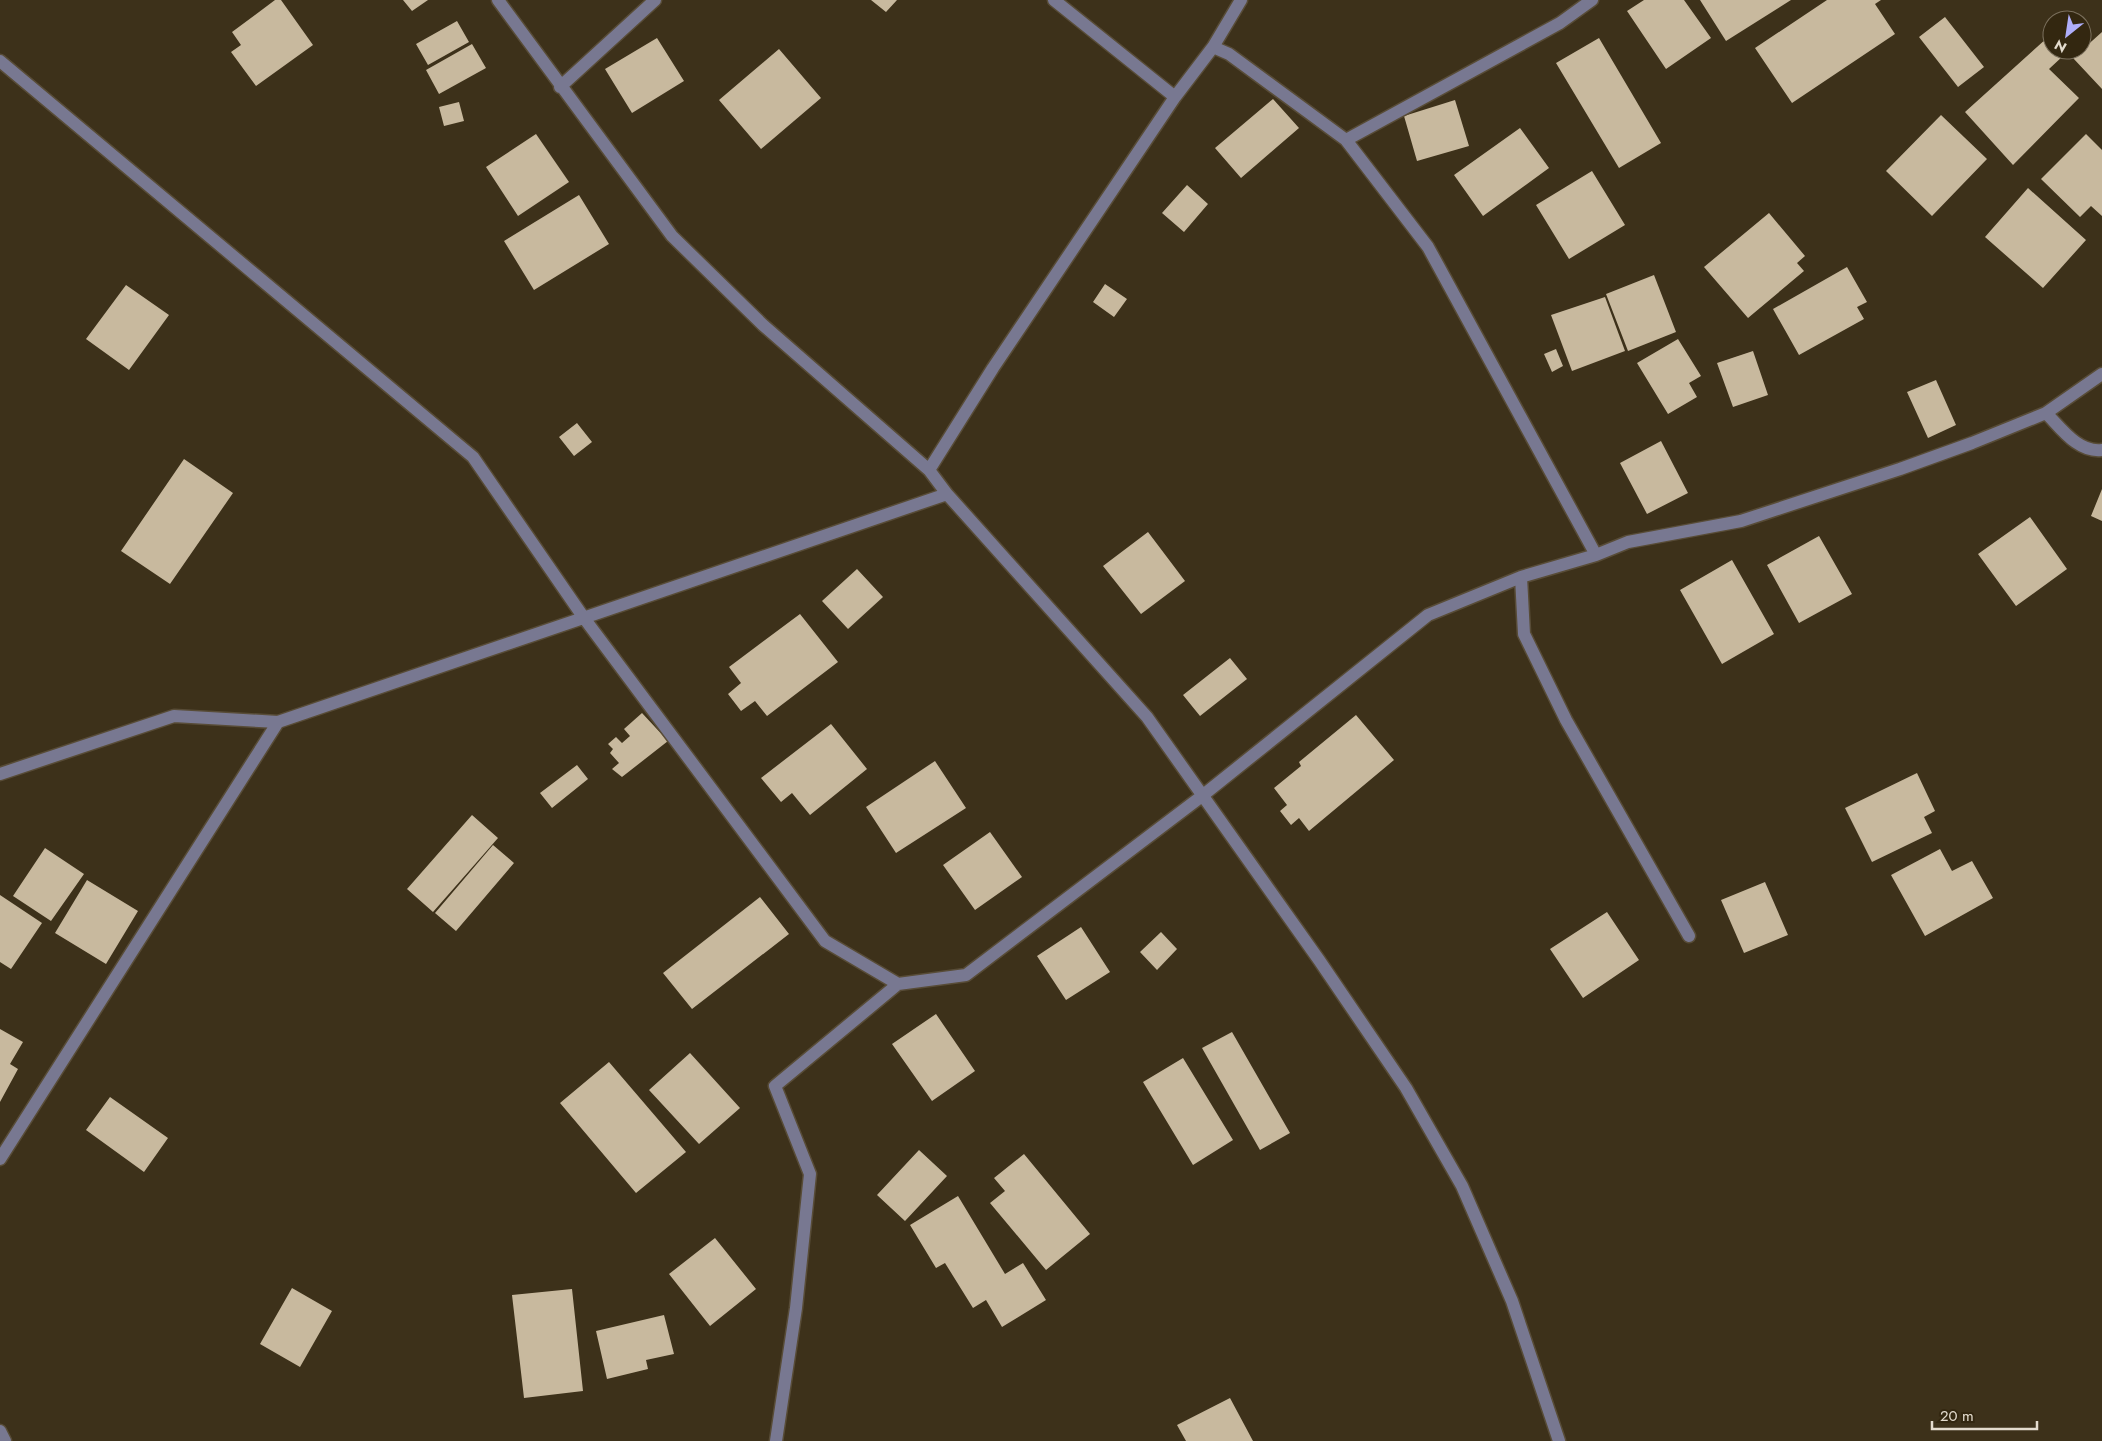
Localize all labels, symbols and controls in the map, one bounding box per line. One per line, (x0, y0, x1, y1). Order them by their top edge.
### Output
north arrow (2042, 10, 2092, 60)
text: N (2051, 35, 2070, 58)
scale bar (1932, 1398, 2037, 1430)
text: 20 m (1940, 1405, 1974, 1427)

